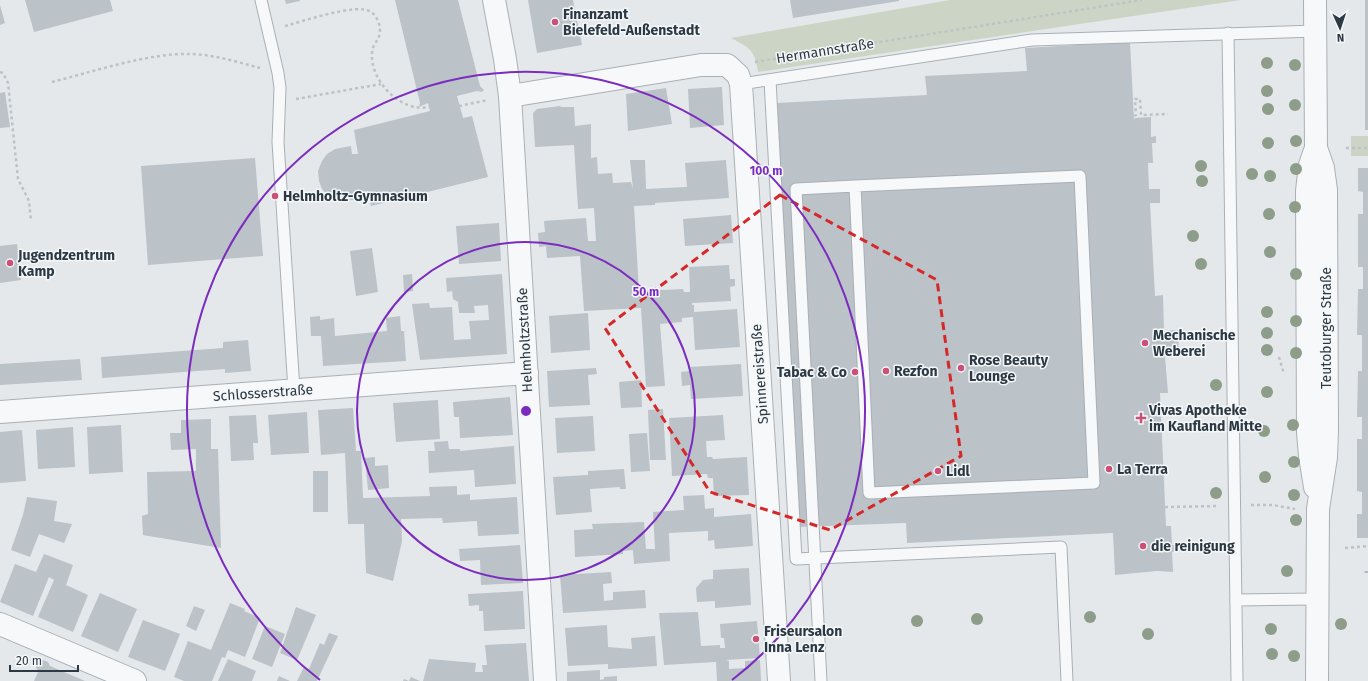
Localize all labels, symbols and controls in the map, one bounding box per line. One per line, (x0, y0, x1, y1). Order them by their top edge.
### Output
place label: Finanzamt Bielefeld-Außenstadt (563, 6, 700, 39)
north arrow (1320, 8, 1360, 48)
marker: Finanzamt Bielefeld-Außenstadt (550, 17, 560, 27)
text: N (1337, 31, 1344, 44)
street label: Hermannstraße (775, 35, 875, 67)
text: 100 m (750, 164, 782, 178)
place label: Helmholtz-Gymnasium (283, 188, 428, 205)
marker: Helmholtz-Gymnasium (270, 191, 280, 201)
place label: Jugendzentrum Kamp (17, 247, 115, 280)
marker: Jugendzentrum Kamp (5, 258, 15, 268)
street label: Teutoburger Straße (1318, 267, 1335, 389)
text: 50 m (633, 285, 659, 299)
street label: Helmholtzstraße (514, 287, 536, 393)
street label: Spinnereistraße (748, 323, 772, 425)
place label: Mechanische Weberei (1153, 327, 1236, 360)
marker: Mechanische Weberei (1140, 338, 1150, 348)
place label: Rose Beauty Lounge (969, 352, 1049, 385)
place label: Rezfon (894, 363, 938, 380)
marker: Rose Beauty Lounge (956, 363, 966, 373)
place label: Tabac & Co (777, 364, 847, 381)
marker: Rezfon (881, 366, 891, 376)
marker: Tabac & Co (850, 367, 860, 377)
street label: Schlosserstraße (212, 381, 314, 405)
place label: Vivas Apotheke im Kaufland Mitte (1148, 402, 1262, 435)
centre of rings (519, 404, 533, 418)
marker: Vivas Apotheke im Kaufland Mitte (1136, 413, 1146, 423)
place label: La Terra (1117, 461, 1168, 478)
place label: Lidl (946, 463, 971, 480)
marker: La Terra (1104, 464, 1114, 474)
marker: Lidl (933, 466, 943, 476)
place label: die reinigung (1151, 538, 1235, 555)
marker: die reinigung (1138, 541, 1148, 551)
place label: Friseursalon Inna Lenz (764, 623, 842, 656)
marker: Friseursalon Inna Lenz (751, 634, 761, 644)
scale bar (10, 647, 78, 673)
text: 20 m (16, 654, 42, 668)

